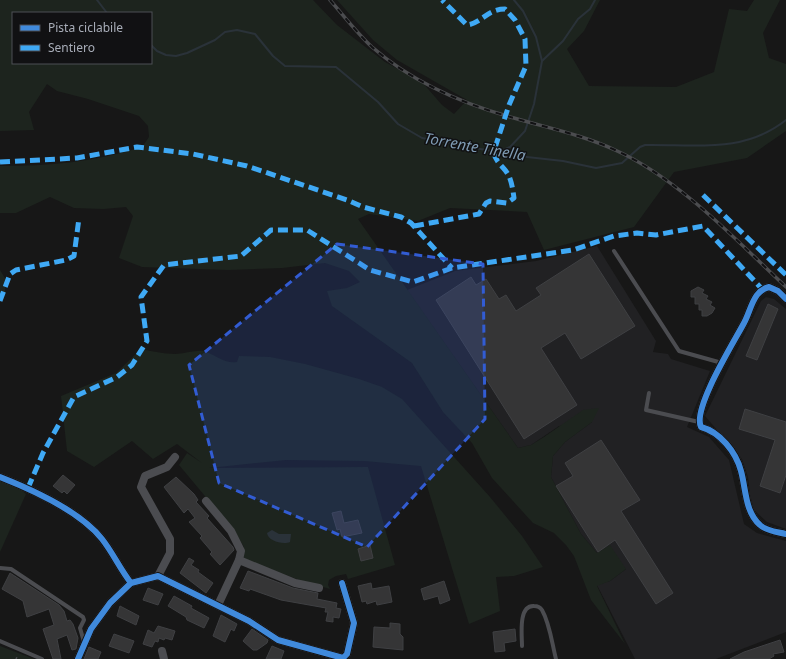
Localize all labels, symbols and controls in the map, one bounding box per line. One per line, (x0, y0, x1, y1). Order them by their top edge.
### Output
legend (12, 12, 152, 64)
text: Pista ciclabile (48, 19, 123, 36)
text: Sentiero (48, 39, 95, 56)
water label: Torrente Tinella (423, 127, 528, 165)

